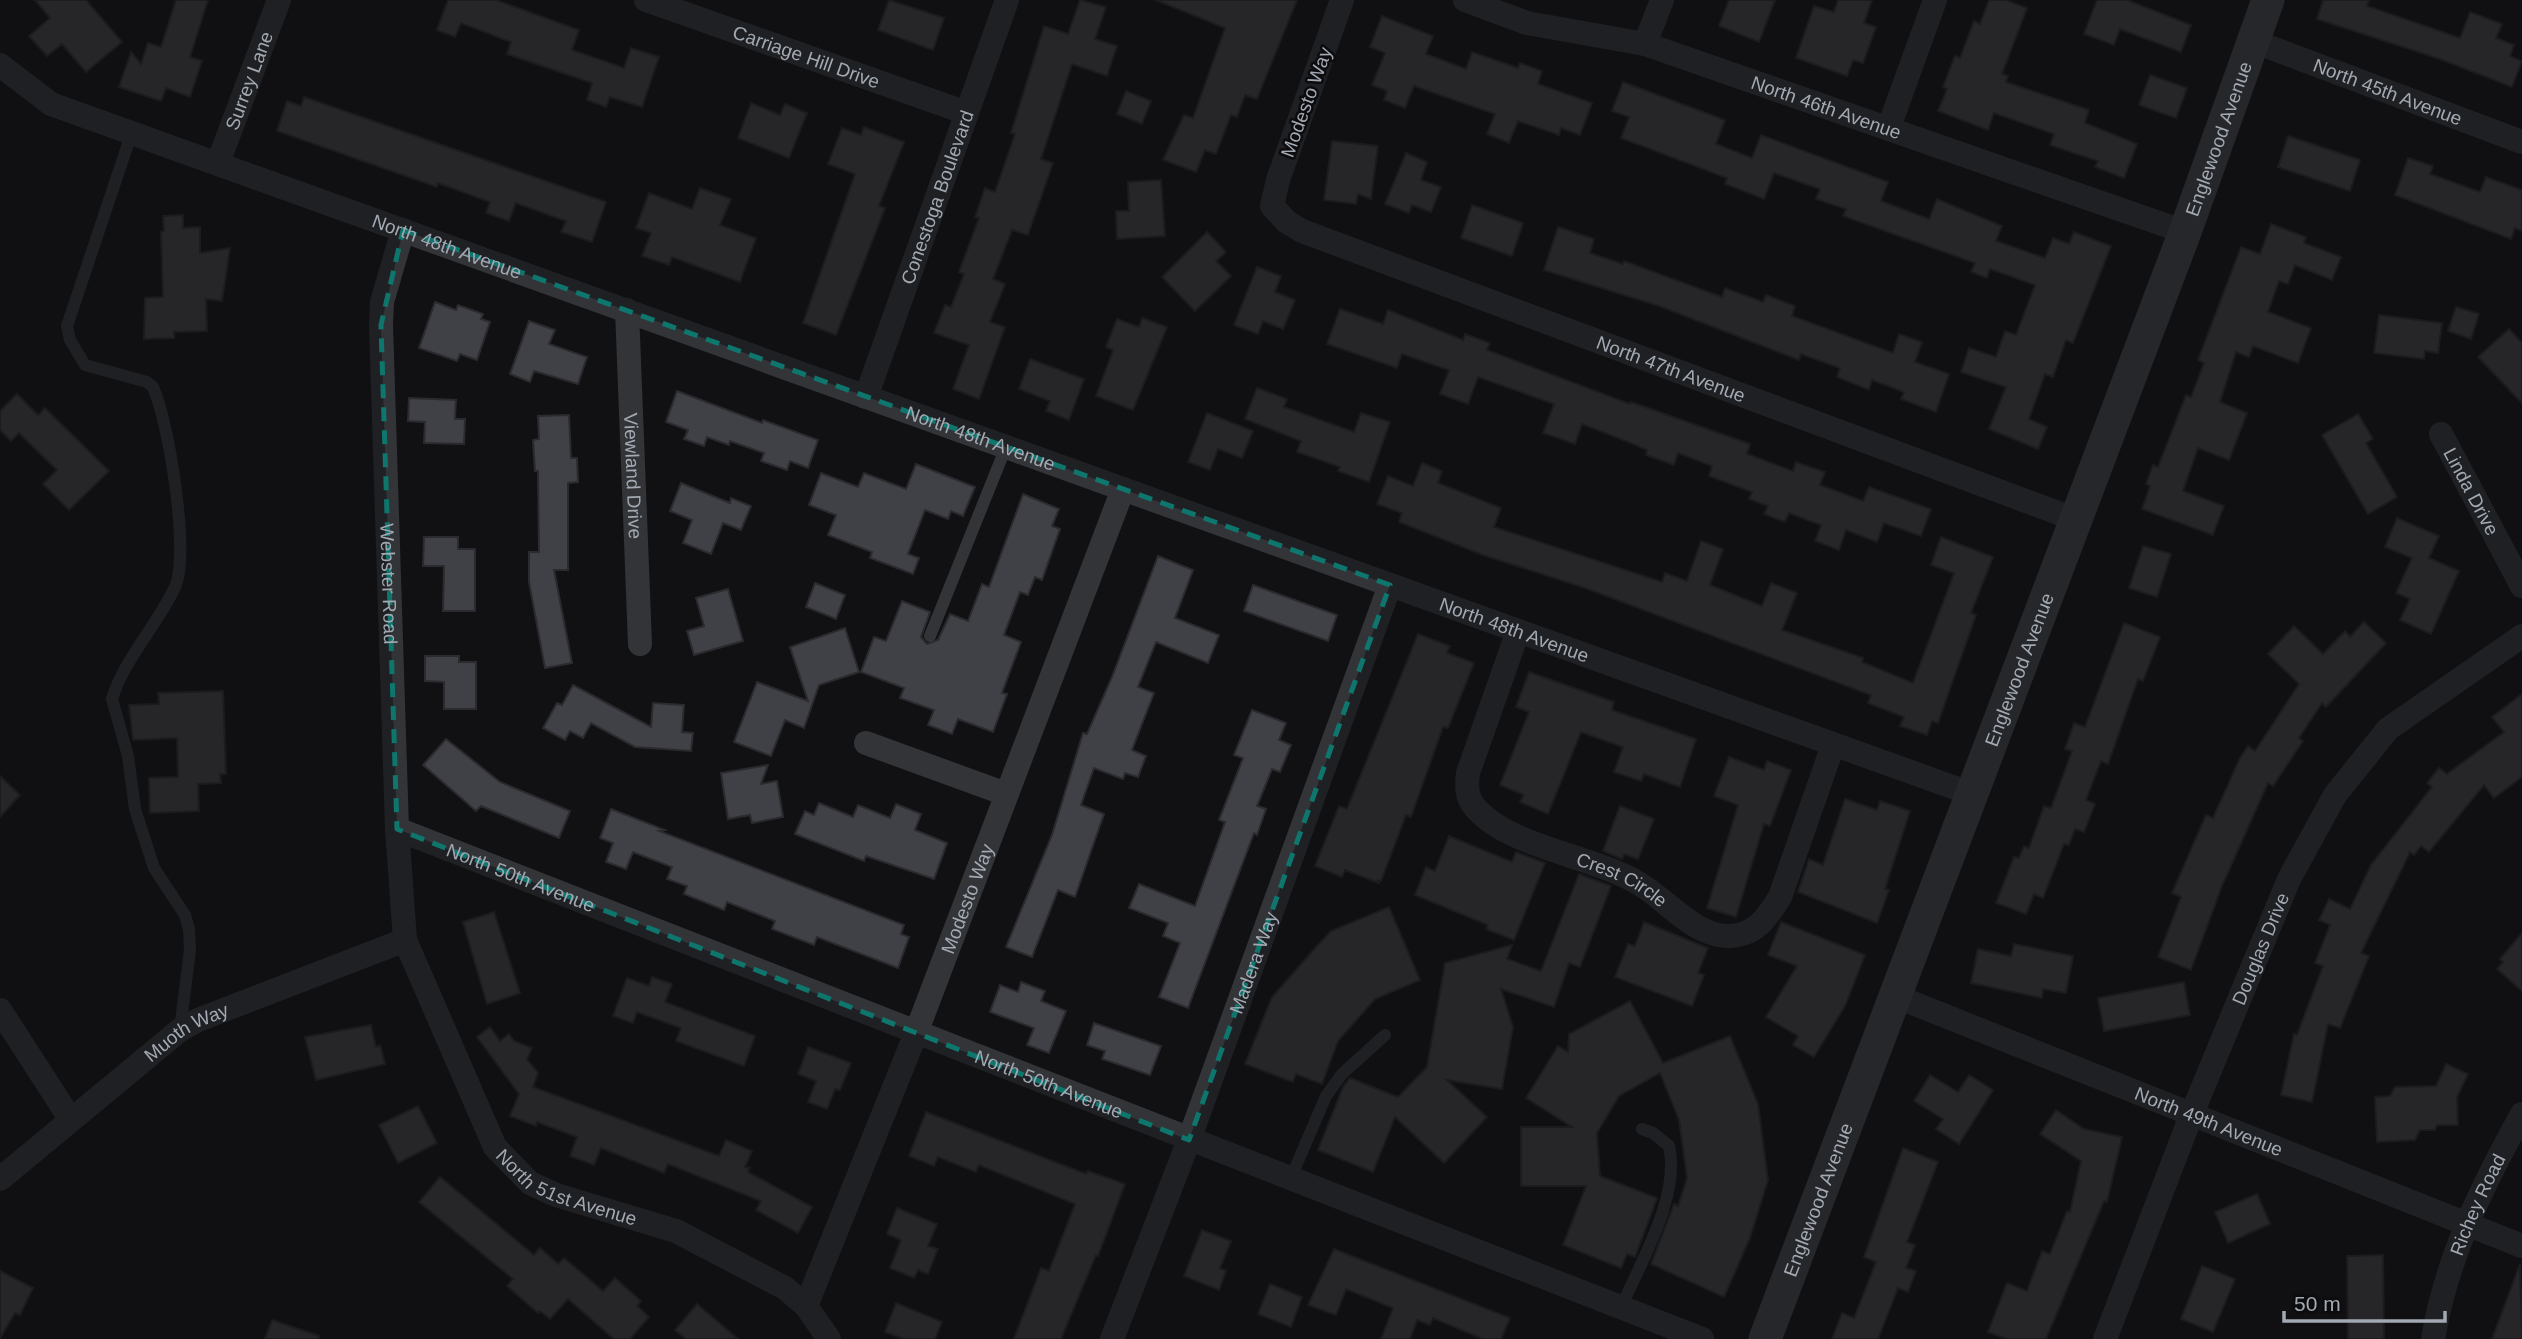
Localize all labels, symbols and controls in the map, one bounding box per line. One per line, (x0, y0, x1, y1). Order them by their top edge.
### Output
street label: Carriage Hill Drive (730, 21, 882, 92)
street label: Surrey Lane (221, 29, 277, 133)
street label: Modesto Way (1277, 44, 1336, 160)
street label: North 45th Avenue (2310, 55, 2465, 130)
street label: Englewood Avenue (2182, 59, 2256, 219)
street label: North 46th Avenue (1749, 72, 1904, 143)
street label: Conestoga Boulevard (897, 108, 978, 287)
street label: North 48th Avenue (369, 210, 524, 283)
street label: North 47th Avenue (1594, 332, 1748, 406)
street label: North 48th Avenue (903, 402, 1058, 475)
street label: Viewland Drive (620, 412, 646, 540)
street label: Linda Drive (2439, 444, 2503, 539)
street label: Webster Road (376, 523, 401, 645)
street label: Englewood Avenue (1981, 590, 2058, 749)
street label: North 48th Avenue (1437, 594, 1592, 667)
street label: North 50th Avenue (444, 839, 598, 916)
street label: Modesto Way (937, 841, 998, 957)
street label: Crest Circle (1574, 849, 1671, 911)
street label: Douglas Drive (2228, 890, 2293, 1008)
street label: Madera Way (1226, 908, 1282, 1017)
street label: Muoth Way (140, 999, 232, 1066)
street label: North 50th Avenue (972, 1046, 1126, 1123)
street label: North 49th Avenue (2132, 1083, 2286, 1161)
street label: Englewood Avenue (1780, 1120, 1857, 1280)
street label: North 51st Avenue (492, 1145, 639, 1230)
street label: Richey Road (2446, 1151, 2510, 1258)
scale bar (2284, 1280, 2445, 1324)
text: 50 m (2294, 1292, 2341, 1315)

